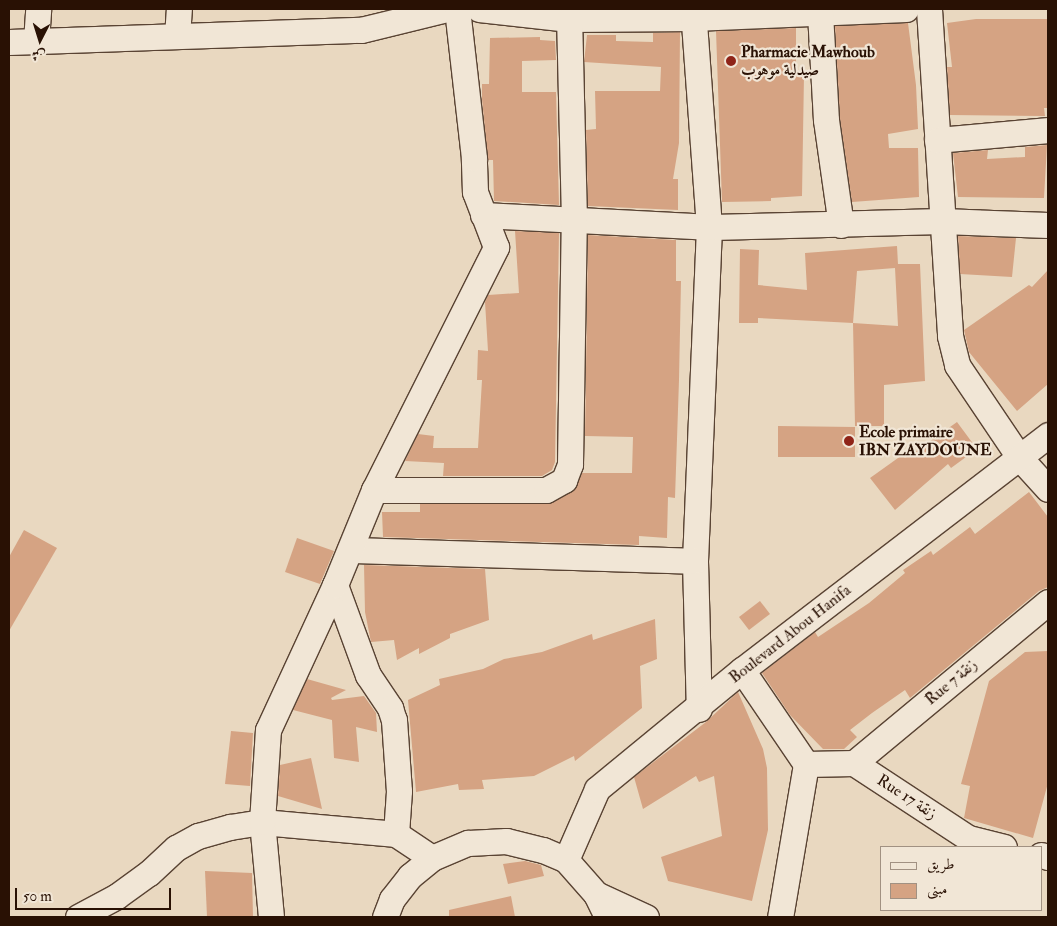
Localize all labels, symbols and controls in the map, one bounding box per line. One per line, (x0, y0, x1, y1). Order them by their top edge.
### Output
north arrow (15, 15, 65, 65)
place label: Pharmacie Mawhoub صيدلية موهوب (741, 42, 875, 80)
text: ش (31, 46, 46, 65)
marker: Pharmacie Mawhoub صيدلية موهوب (725, 55, 737, 67)
place label: Ecole primaire IBN ZAYDOUNE (859, 422, 992, 460)
marker: Ecole primaire IBN ZAYDOUNE (843, 435, 855, 447)
street label: Boulevard Abou Hanifa (725, 581, 855, 687)
street label: Rue 7 زنقة (921, 655, 981, 709)
street label: Rue 17 زنقة (873, 771, 941, 823)
legend (880, 846, 1042, 911)
text: طريق (927, 855, 954, 874)
scale bar (18, 878, 174, 910)
text: مبنى (927, 880, 947, 899)
text: 50 m (23, 887, 52, 906)

